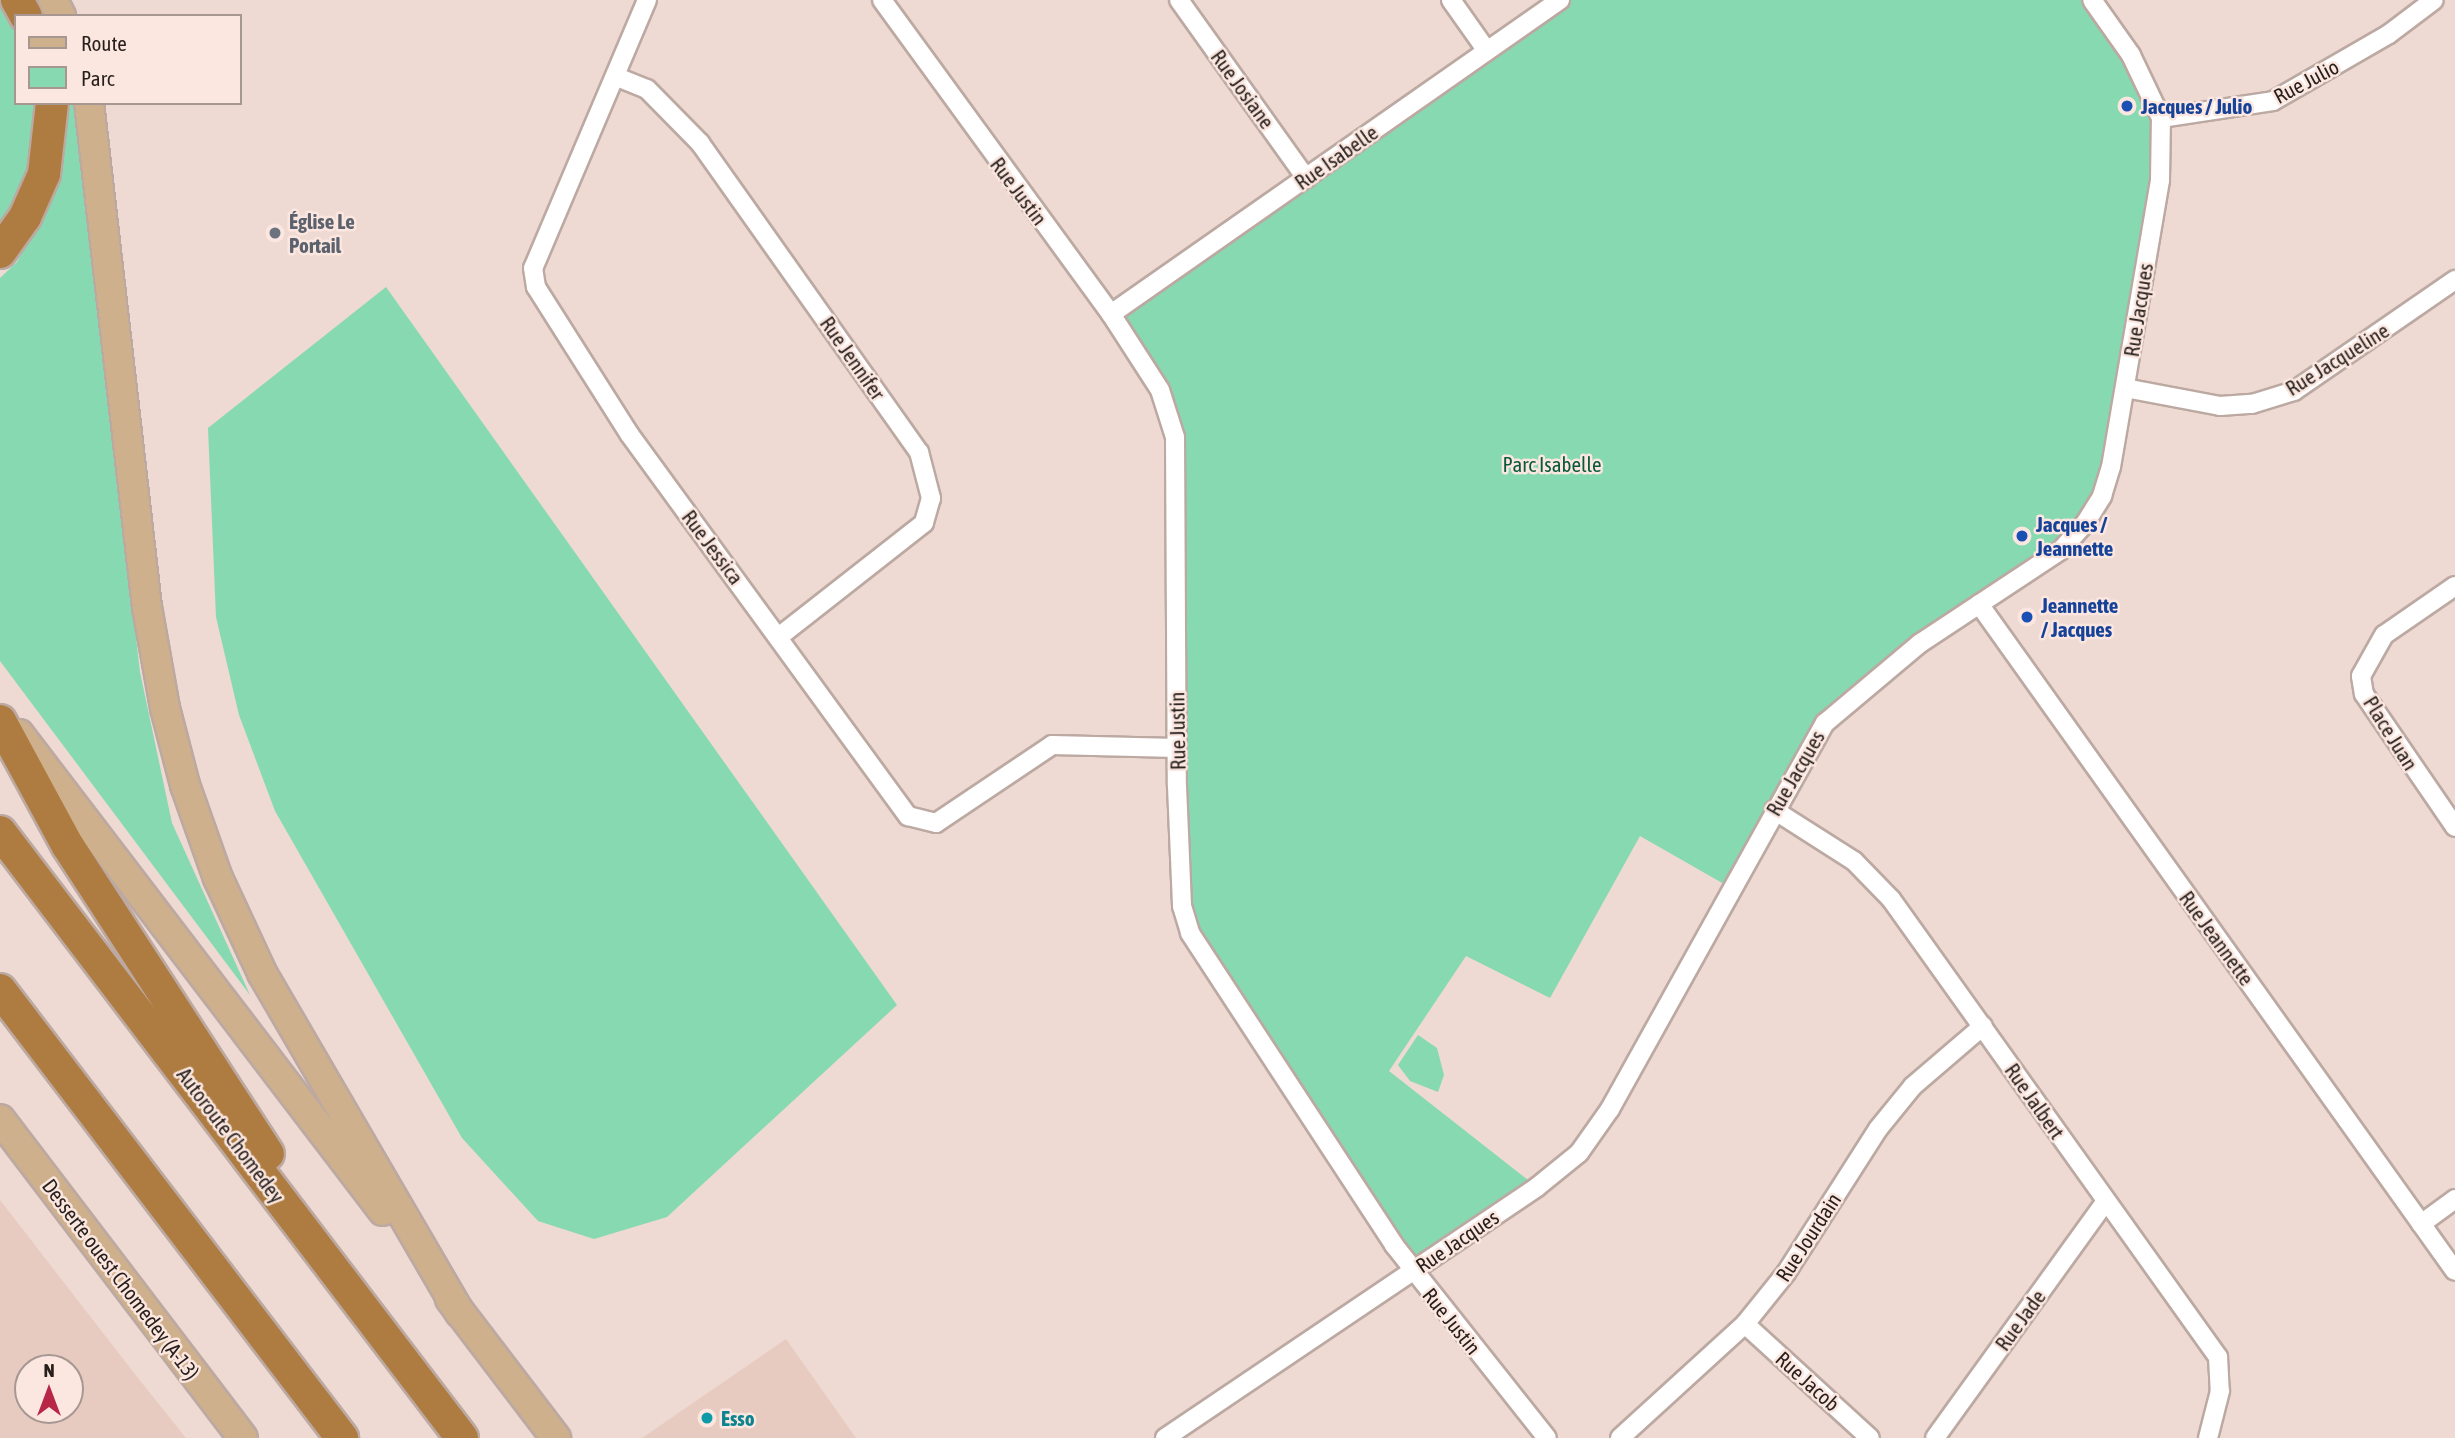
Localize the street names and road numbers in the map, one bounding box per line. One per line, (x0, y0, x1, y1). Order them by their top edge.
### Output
street label: Rue Josiane (1206, 45, 1280, 133)
street label: Rue Julio (2269, 53, 2343, 109)
street label: Rue Isabelle (1290, 119, 1382, 195)
street label: Rue Justin (985, 152, 1053, 230)
street label: Rue Jacques (2118, 261, 2158, 359)
street label: Rue Jennifer (815, 311, 891, 405)
street label: Rue Jacqueline (2281, 317, 2393, 401)
street label: Rue Jessica (677, 505, 749, 589)
street label: Place Juan (2358, 691, 2424, 775)
street label: Rue Justin (1164, 692, 1190, 770)
street label: Rue Jacques (1760, 726, 1830, 820)
street label: Rue Jeannette (2174, 886, 2260, 990)
street label: Rue Jalbert (2000, 1058, 2070, 1144)
street label: Autoroute Chomedey (172, 1062, 290, 1208)
street label: Desserte ouest Chomedey (A-13) (37, 1174, 205, 1384)
street label: Rue Jourdain (1770, 1188, 1846, 1286)
street label: Rue Jacques (1411, 1204, 1503, 1278)
street label: Rue Justin (1418, 1283, 1486, 1359)
street label: Rue Jade (1990, 1285, 2050, 1355)
street label: Rue Jacob (1771, 1346, 1845, 1416)

